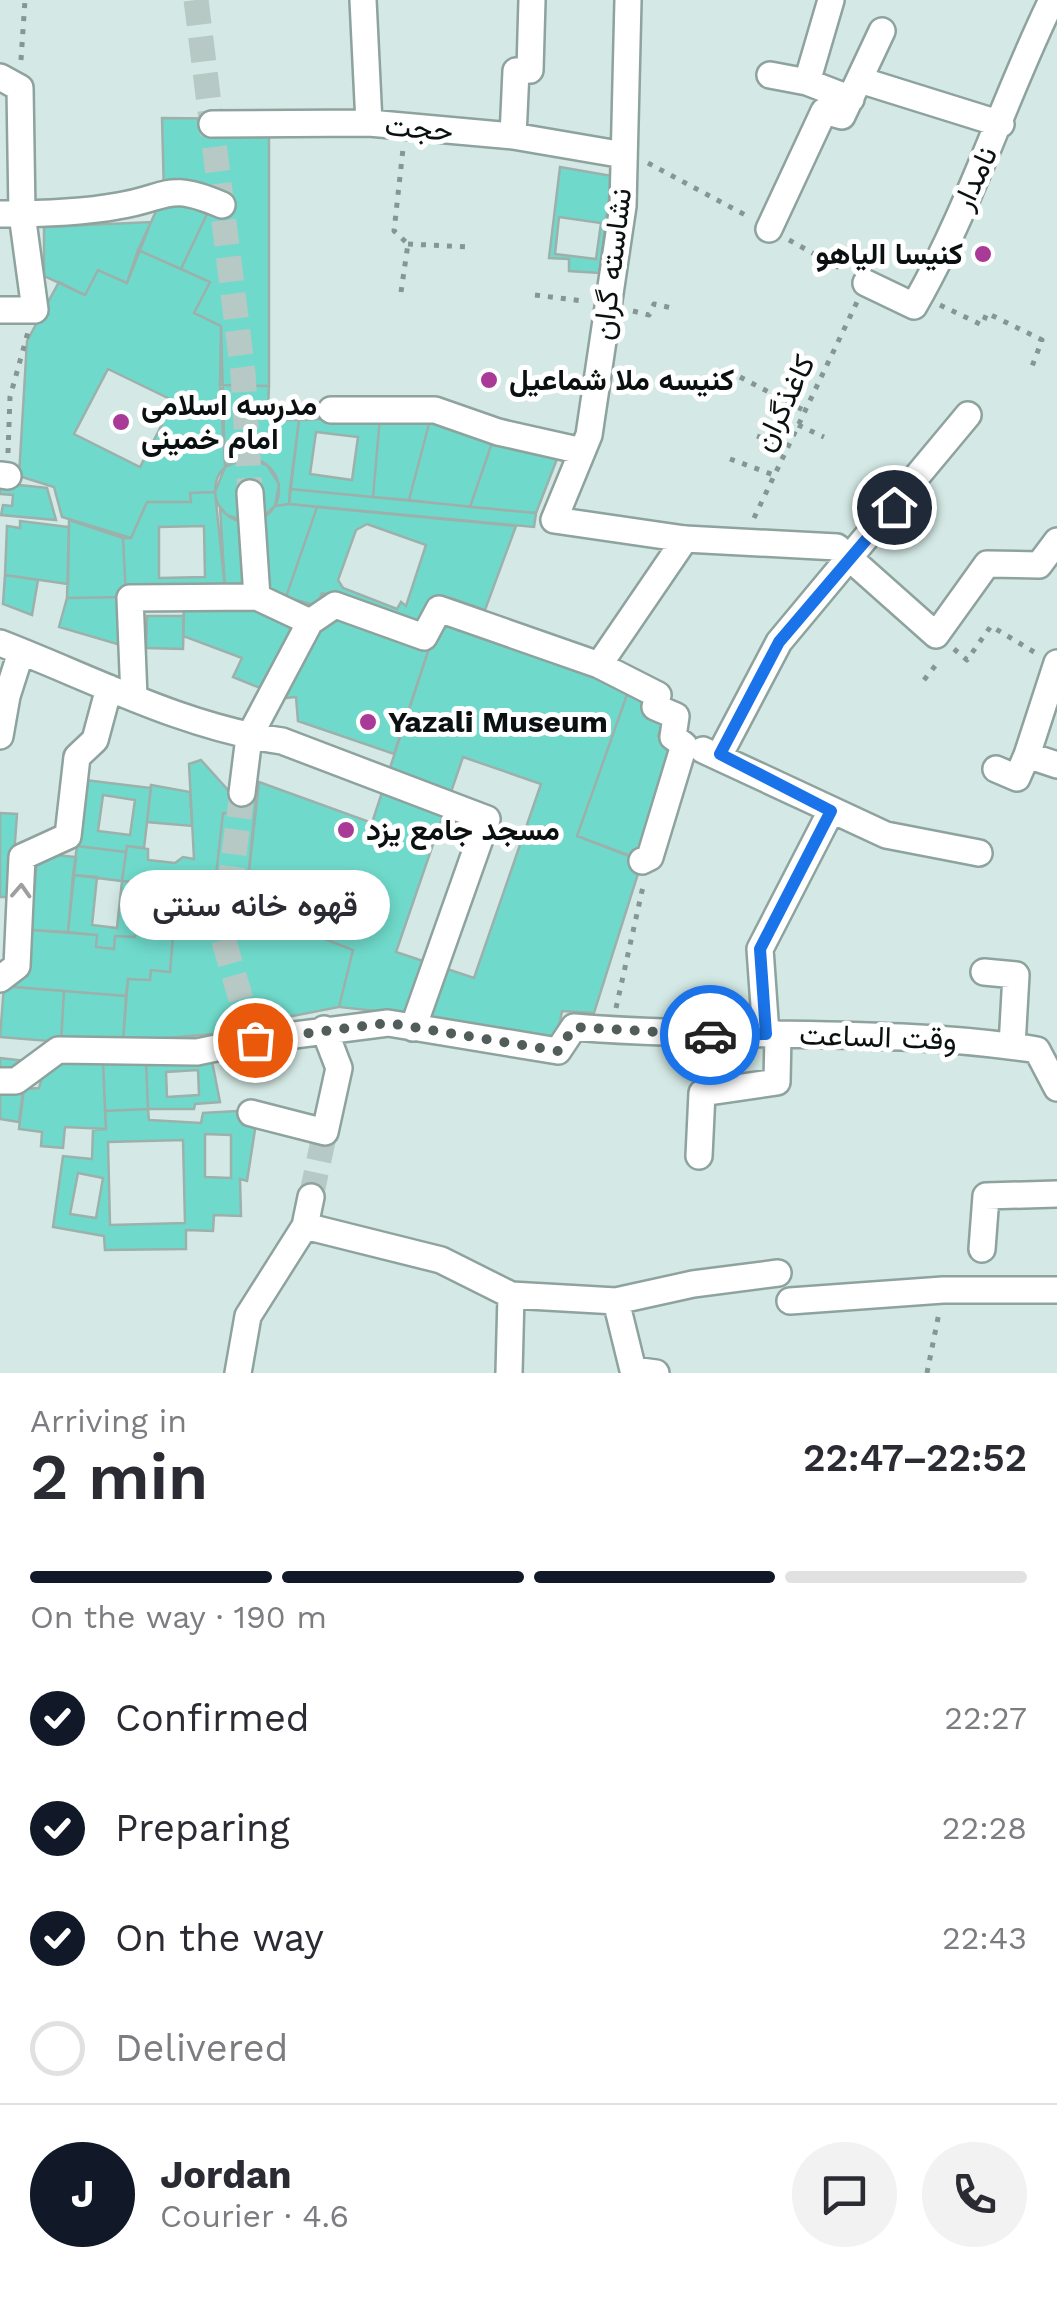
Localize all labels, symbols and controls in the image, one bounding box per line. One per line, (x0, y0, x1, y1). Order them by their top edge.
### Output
street label: حجت (383, 107, 455, 148)
street label: نامدار (944, 141, 1005, 216)
street label: نشاسته گران (585, 186, 639, 342)
place label: کنیسا الیاهو (816, 236, 963, 272)
marker: کنیسا الیاهو (972, 243, 994, 265)
street label: کاغذگران (745, 349, 823, 457)
place label: کنیسه ملا شماعیل (509, 362, 734, 397)
marker: کنیسه ملا شماعیل (478, 369, 500, 391)
place label: مدرسه اسلامی امام خمینی (141, 387, 317, 458)
marker: مدرسه اسلامی امام خمینی (110, 411, 132, 433)
pin (852, 465, 937, 550)
icon: home (867, 480, 922, 535)
place label: Yazali Museum (388, 704, 608, 739)
marker: Yazali Museum (357, 711, 379, 733)
place label: مسجد جامع یزد (366, 812, 560, 850)
marker: مسجد جامع یزد (335, 819, 357, 841)
callout: قهوه خانه سنتی (120, 870, 390, 940)
one-way arrow (10, 882, 31, 898)
text: قهوه خانه سنتی (152, 886, 358, 924)
courier (660, 985, 760, 1085)
pin (213, 998, 298, 1083)
icon: car (683, 1008, 738, 1063)
icon: bag (228, 1013, 283, 1068)
street label: وقت الساعت (799, 1016, 957, 1058)
text: Arriving in (30, 1402, 187, 1440)
text: 22:47–22:52 (803, 1436, 1027, 1480)
text: 2 min (30, 1439, 208, 1515)
text: On the way · 190 m (30, 1598, 327, 1636)
icon: check (30, 1691, 85, 1746)
text: Confirmed (115, 1696, 310, 1740)
text: 22:27 (944, 1699, 1027, 1737)
icon: check (30, 1801, 85, 1856)
text: Preparing (115, 1806, 290, 1850)
text: 22:28 (942, 1809, 1027, 1847)
icon: check (30, 1911, 85, 1966)
text: On the way (115, 1916, 324, 1960)
text: 22:43 (942, 1919, 1027, 1957)
text: Delivered (115, 2026, 288, 2070)
button: chat (792, 2142, 897, 2247)
button: phone (922, 2142, 1027, 2247)
text: Jordan (160, 2153, 292, 2197)
text: J (71, 2172, 94, 2216)
text: Courier · 4.6 (160, 2197, 349, 2235)

